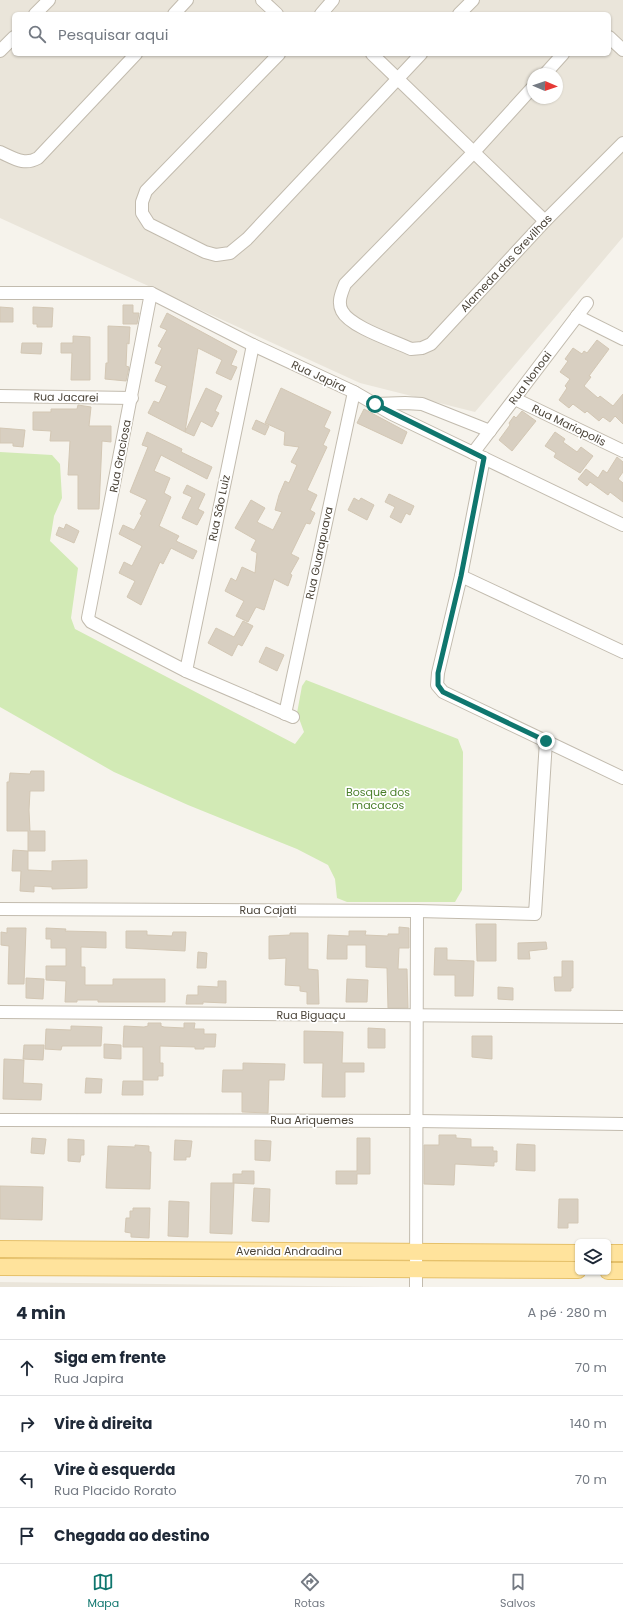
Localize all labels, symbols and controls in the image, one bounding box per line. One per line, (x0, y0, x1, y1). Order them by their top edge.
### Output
search box (12, 12, 611, 56)
icon: search (26, 23, 48, 45)
text: Pesquisar aqui (58, 24, 168, 45)
north arrow (527, 68, 563, 104)
street label: Alameda das Grevilhas (456, 210, 556, 315)
street label: Rua Nonoai (505, 348, 556, 408)
street label: Rua Japira (289, 356, 349, 396)
street label: Rua Jacarei (33, 388, 99, 406)
route start (366, 395, 384, 413)
street label: Rua Mariopolis (529, 400, 609, 450)
street label: Rua Graciosa (105, 418, 135, 494)
street label: Rua São Luiz (204, 473, 234, 543)
street label: Rua Guarapuava (301, 505, 337, 601)
route end (537, 732, 555, 750)
park label: Bosque dos macacos (346, 784, 410, 813)
street label: Rua Cajati (240, 902, 297, 918)
street label: Rua Biguaçu (276, 1007, 346, 1023)
street label: Rua Ariquemes (270, 1112, 354, 1128)
map controls (575, 1239, 611, 1275)
button: layers (575, 1239, 611, 1275)
street label: Avenida Andradina (236, 1243, 342, 1259)
text: 4 min (16, 1301, 66, 1325)
text: A pé · 280 m (528, 1303, 607, 1322)
text: Siga em frente (54, 1347, 166, 1368)
icon: ahead (16, 1357, 38, 1379)
text: 70 m (575, 1358, 607, 1377)
text: Rua Japira (54, 1369, 124, 1388)
icon: right (16, 1413, 38, 1435)
text: Vire à direita (54, 1413, 153, 1434)
text: 140 m (570, 1414, 607, 1433)
text: Vire à esquerda (54, 1459, 176, 1480)
icon: left (16, 1469, 38, 1491)
text: 70 m (575, 1470, 607, 1489)
text: Rua Placido Rorato (54, 1481, 177, 1500)
icon: arrive (16, 1525, 38, 1547)
text: Chegada ao destino (54, 1525, 210, 1546)
tab: Mapa (87, 1571, 119, 1612)
tab: Rotas (294, 1571, 325, 1612)
tab: Salvos (500, 1571, 536, 1612)

